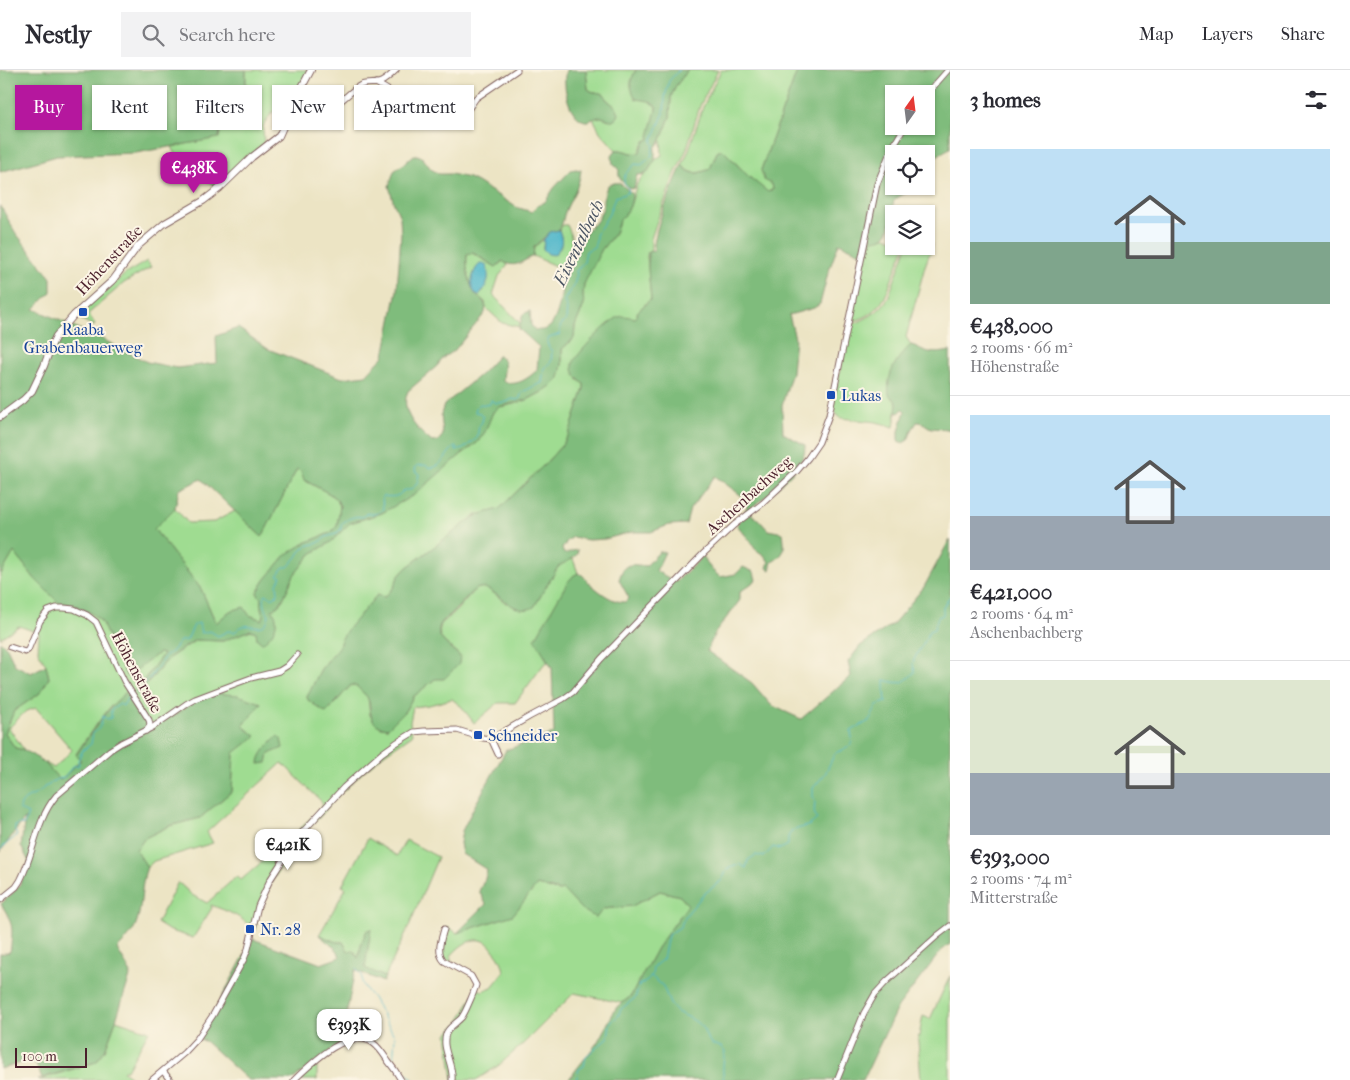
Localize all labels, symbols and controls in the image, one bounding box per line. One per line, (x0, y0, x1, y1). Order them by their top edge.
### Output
search box (121, 12, 471, 57)
text: Nestly (25, 21, 91, 49)
icon: search (139, 21, 167, 49)
text: Search here (179, 24, 275, 46)
text: Map (1139, 24, 1173, 45)
text: Layers (1201, 24, 1253, 45)
text: Share (1281, 24, 1325, 45)
chip: Buy (15, 85, 82, 130)
chip: Rent (92, 85, 167, 130)
chip: Filters (177, 85, 262, 130)
chip: New (272, 85, 344, 130)
chip: Apartment (354, 85, 474, 130)
north arrow (885, 85, 935, 135)
map controls (885, 85, 935, 255)
icon: filters (1302, 86, 1330, 114)
text: 3 homes (970, 88, 1041, 112)
button: locate (885, 145, 935, 195)
pin: €438K (159, 152, 229, 194)
text: €438K (171, 158, 217, 177)
icon: home (1105, 182, 1195, 272)
water label: Eisentalbach (549, 197, 609, 290)
button: layers (885, 205, 935, 255)
street label: Höhenstraße (72, 221, 146, 299)
marker: Raaba Grabenbauerweg (77, 306, 89, 318)
text: €438,000 (970, 314, 1053, 338)
place label: Raaba Grabenbauerweg (24, 320, 143, 357)
text: 2 rooms · 66 m² (970, 338, 1072, 357)
text: Höhenstraße (970, 357, 1059, 376)
place label: Lukas (841, 386, 881, 405)
marker: Lukas (825, 389, 837, 401)
icon: home (1105, 447, 1195, 537)
street label: Aschenbachweg (701, 451, 796, 539)
text: €421,000 (970, 580, 1052, 604)
text: 2 rooms · 64 m² (970, 604, 1073, 623)
text: Aschenbachberg (970, 623, 1083, 642)
street label: Höhenstraße (108, 628, 166, 716)
icon: home (1105, 712, 1195, 802)
place label: Schneider (488, 726, 558, 745)
marker: Schneider (472, 729, 484, 741)
pin: €421K (253, 828, 323, 871)
text: €421K (266, 835, 310, 854)
text: €393,000 (970, 845, 1050, 869)
text: 2 rooms · 74 m² (970, 869, 1072, 888)
text: Mitterstraße (970, 888, 1058, 907)
place label: Nr. 28 (260, 920, 301, 939)
marker: Nr. 28 (244, 923, 256, 935)
pin: €393K (314, 1008, 384, 1051)
text: €393K (328, 1015, 370, 1034)
scale bar (15, 1045, 88, 1068)
text: 100 m (22, 1048, 57, 1065)

